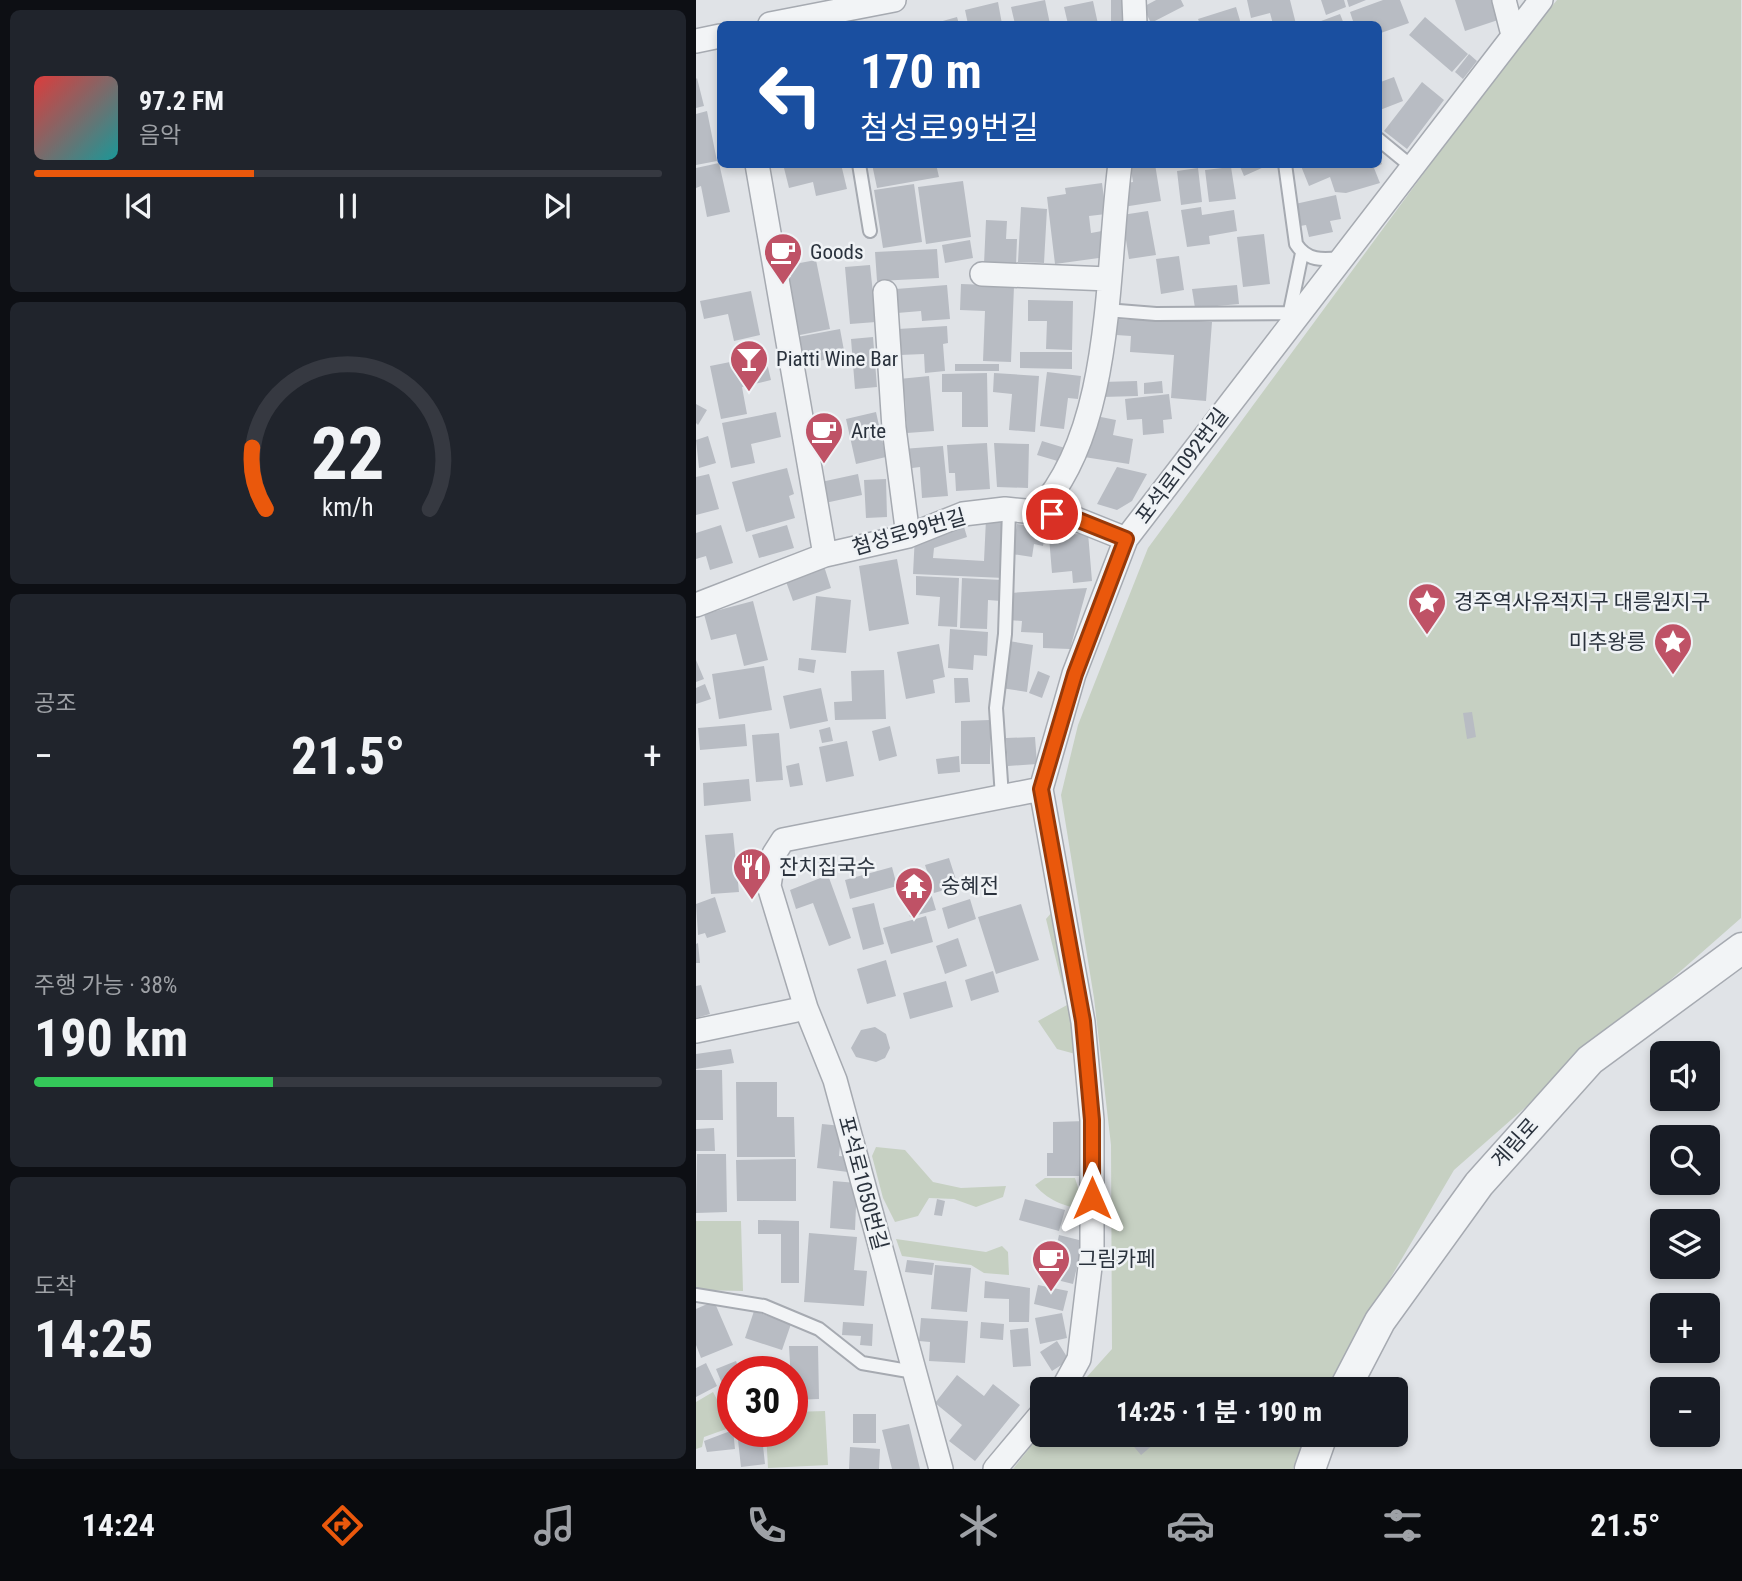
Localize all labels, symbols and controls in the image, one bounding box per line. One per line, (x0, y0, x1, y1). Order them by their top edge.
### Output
text: 170 m (860, 43, 982, 100)
icon: left (745, 49, 836, 140)
text: 97.2 FM (139, 86, 224, 116)
text: 첨성로99번길 (860, 109, 1039, 147)
text: 음악 (139, 122, 181, 149)
icon: previous (120, 187, 158, 225)
icon: pause (329, 187, 367, 225)
icon: next (538, 187, 576, 225)
cafe icon: Goods (762, 231, 804, 286)
place label: Goods (810, 240, 863, 264)
bar icon: Piatti Wine Bar (728, 338, 770, 393)
place label: Piatti Wine Bar (776, 347, 898, 371)
street label: 포석로1092번길 (1131, 404, 1233, 528)
cafe icon: Arte (803, 410, 845, 465)
text: 22 (311, 411, 385, 497)
place label: Arte (851, 419, 886, 443)
pin (1022, 484, 1082, 544)
text: km/h (322, 492, 374, 521)
icon: arrive (1033, 495, 1071, 533)
street label: 첨성로99번길 (849, 504, 969, 560)
place icon: 경주역사유적지구 대릉원지구 (1406, 581, 1448, 636)
place label: 경주역사유적지구 대릉원지구 (1454, 590, 1710, 614)
place icon: 미추왕릉 (1652, 621, 1694, 676)
place label: 미추왕릉 (1569, 630, 1646, 654)
text: 공조 (34, 690, 76, 717)
text: 21.5° (291, 726, 405, 787)
text: − (34, 734, 53, 778)
text: + (643, 734, 662, 778)
restaurant icon: 잔치집국수 (731, 846, 773, 901)
place label: 잔치집국수 (779, 855, 876, 879)
temple icon: 숭혜전 (893, 865, 935, 920)
place label: 숭혜전 (941, 874, 999, 898)
text: 주행 가능 · 38% (34, 972, 177, 999)
text: 190 km (34, 1008, 188, 1069)
map controls (1650, 1041, 1720, 1447)
button: sound (1650, 1041, 1720, 1111)
street label: 포석로1050번길 (834, 1113, 892, 1253)
street label: 계림로 (1487, 1113, 1543, 1173)
button: search (1650, 1125, 1720, 1195)
position arrow (1055, 1161, 1129, 1235)
button: layers (1650, 1209, 1720, 1279)
cafe icon: 그림카페 (1030, 1238, 1072, 1293)
place label: 그림카페 (1078, 1247, 1155, 1271)
text: 도착 (34, 1273, 76, 1300)
button: + (1650, 1293, 1720, 1363)
text: 14:25 (34, 1309, 153, 1370)
speed limit sign: 30 (717, 1356, 808, 1447)
button: − (1650, 1377, 1720, 1447)
text: 14:25 · 1 분 · 190 m (1116, 1397, 1322, 1427)
icon: directions (318, 1501, 367, 1550)
icon: music (530, 1501, 579, 1550)
icon: phone (742, 1501, 791, 1550)
icon: climate (954, 1501, 1003, 1550)
icon: car (1166, 1501, 1215, 1550)
icon: filters (1378, 1501, 1427, 1550)
text: 14:24 (82, 1506, 155, 1544)
text: 21.5° (1590, 1506, 1660, 1544)

